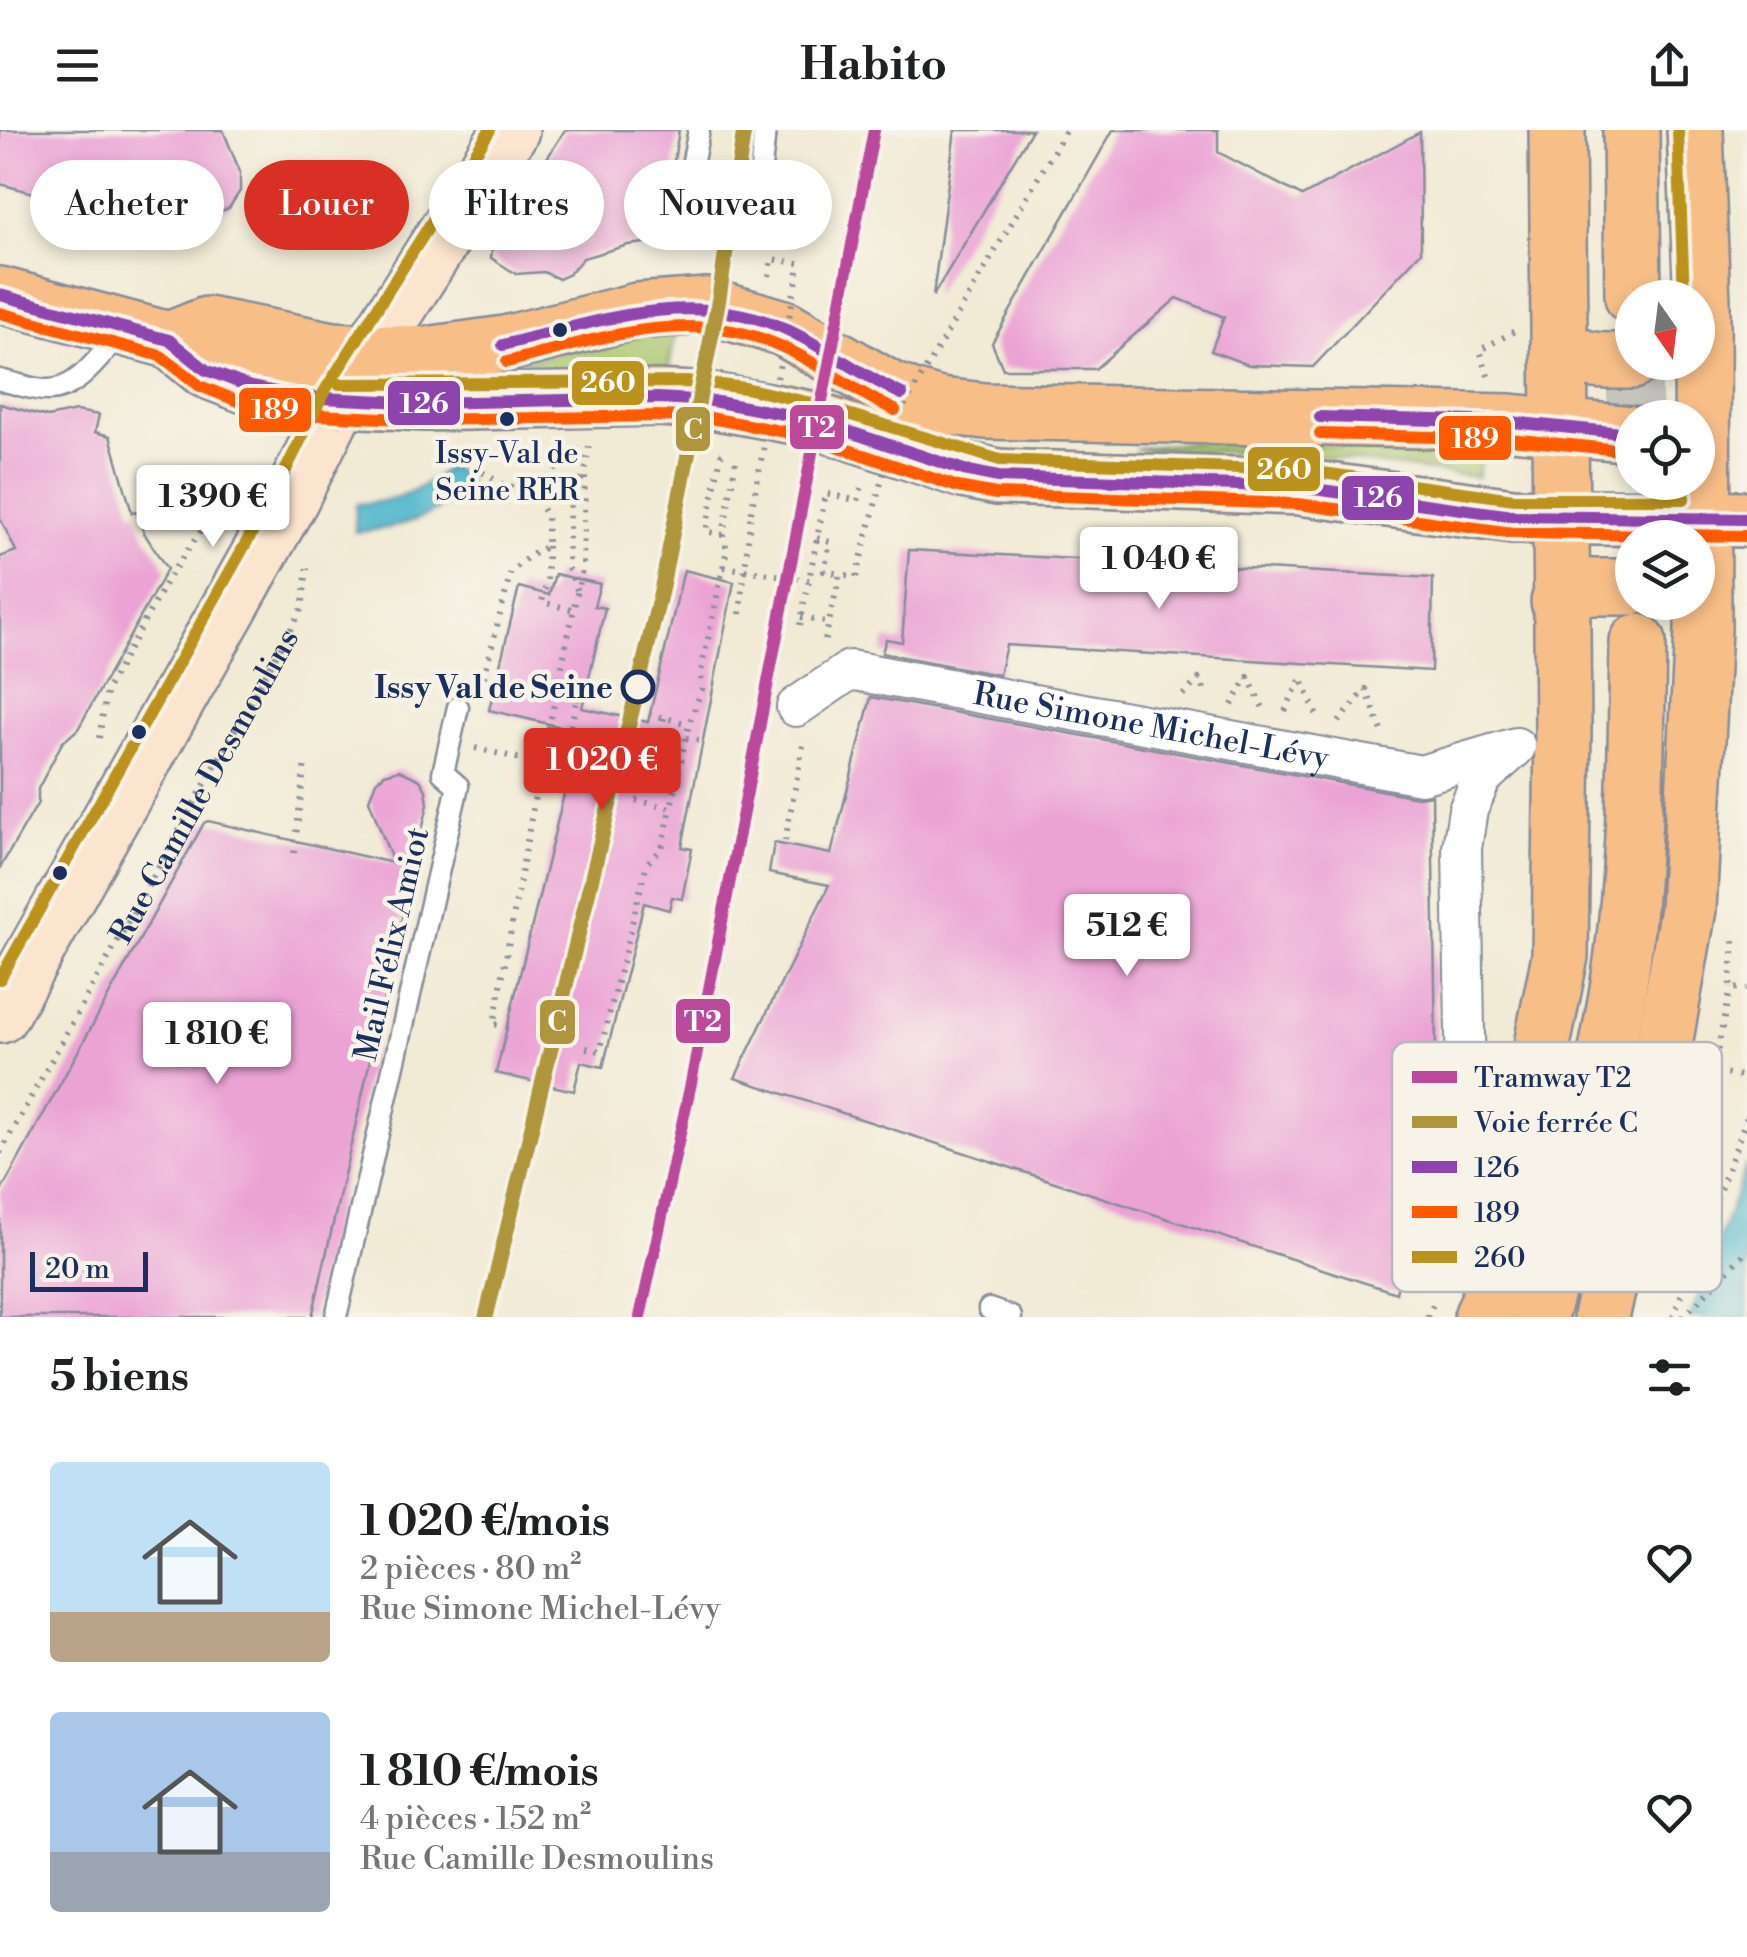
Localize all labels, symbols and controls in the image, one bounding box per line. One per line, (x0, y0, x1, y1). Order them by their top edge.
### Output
text: Habito (800, 37, 947, 94)
icon: menu (50, 38, 105, 93)
icon: share (1642, 38, 1697, 93)
chip: Acheter (30, 160, 224, 250)
chip: Louer (244, 160, 409, 250)
chip: Filtres (429, 160, 604, 250)
chip: Nouveau (624, 160, 832, 250)
north arrow (1615, 280, 1715, 380)
map controls (1615, 280, 1715, 620)
unlabelled marker (550, 320, 570, 340)
line badge: 260 (570, 359, 646, 407)
text: 260 (580, 366, 636, 401)
line badge: 126 (386, 379, 462, 427)
line badge: 189 (237, 386, 313, 434)
text: 126 (399, 387, 449, 422)
text: 189 (251, 393, 299, 428)
button: locate (1615, 400, 1715, 500)
line badge: T2 (788, 403, 846, 451)
line badge: C (674, 405, 712, 453)
marker: Issy-Val de Seine RER (497, 409, 517, 429)
text: T2 (798, 411, 836, 446)
text: C (683, 413, 703, 448)
line badge: 189 (1437, 414, 1513, 462)
text: 189 (1451, 422, 1499, 457)
place label: Issy-Val de Seine RER (435, 435, 580, 510)
line badge: 260 (1246, 445, 1322, 493)
text: 260 (1256, 453, 1312, 488)
pin: 1 390 € (121, 465, 305, 550)
line badge: 126 (1340, 474, 1416, 522)
text: 1 390 € (158, 477, 268, 517)
text: 126 (1353, 481, 1403, 516)
button: layers (1615, 520, 1715, 620)
pin: 1 040 € (1067, 527, 1251, 612)
text: 1 040 € (1102, 539, 1216, 579)
street label: Rue Camille Desmoulins (101, 622, 308, 951)
place label: Issy Val de Seine (374, 668, 613, 708)
marker: Issy Val de Seine (622, 671, 654, 703)
street label: Rue Simone Michel-Lévy (970, 674, 1333, 779)
unlabelled marker (129, 722, 149, 742)
pin: 1 020 € (510, 728, 694, 813)
text: 1 020 € (546, 740, 658, 780)
street label: Mail Félix Amiot (346, 824, 438, 1065)
unlabelled marker (50, 863, 70, 883)
pin: 512 € (1057, 894, 1197, 979)
text: 512 € (1086, 906, 1168, 946)
line badge: T2 (674, 997, 732, 1045)
line badge: C (538, 998, 577, 1046)
pin: 1 810 € (125, 1002, 309, 1087)
text: C (547, 1005, 567, 1040)
text: T2 (684, 1005, 722, 1040)
text: 1 810 € (165, 1014, 269, 1054)
legend (1392, 1042, 1722, 1292)
text: Tramway T2 (1474, 1061, 1632, 1096)
text: Voie ferrée C (1473, 1106, 1638, 1141)
text: 126 (1474, 1151, 1520, 1186)
text: 189 (1474, 1196, 1520, 1231)
text: 260 (1474, 1241, 1526, 1276)
scale bar (30, 1247, 148, 1292)
text: 20 m (45, 1252, 110, 1287)
icon: filters (1642, 1350, 1697, 1405)
text: 5 biens (50, 1351, 189, 1404)
text: 1 020 €/mois (360, 1496, 610, 1549)
icon: home (130, 1502, 250, 1622)
icon: heart (1642, 1535, 1697, 1590)
text: 2 pièces · 80 m² (360, 1549, 582, 1589)
text: Rue Simone Michel-Lévy (360, 1589, 721, 1629)
text: 1 810 €/mois (360, 1746, 599, 1799)
icon: home (130, 1752, 250, 1872)
icon: heart (1642, 1785, 1697, 1840)
text: 4 pièces · 152 m² (360, 1799, 591, 1839)
text: Rue Camille Desmoulins (360, 1839, 714, 1879)

